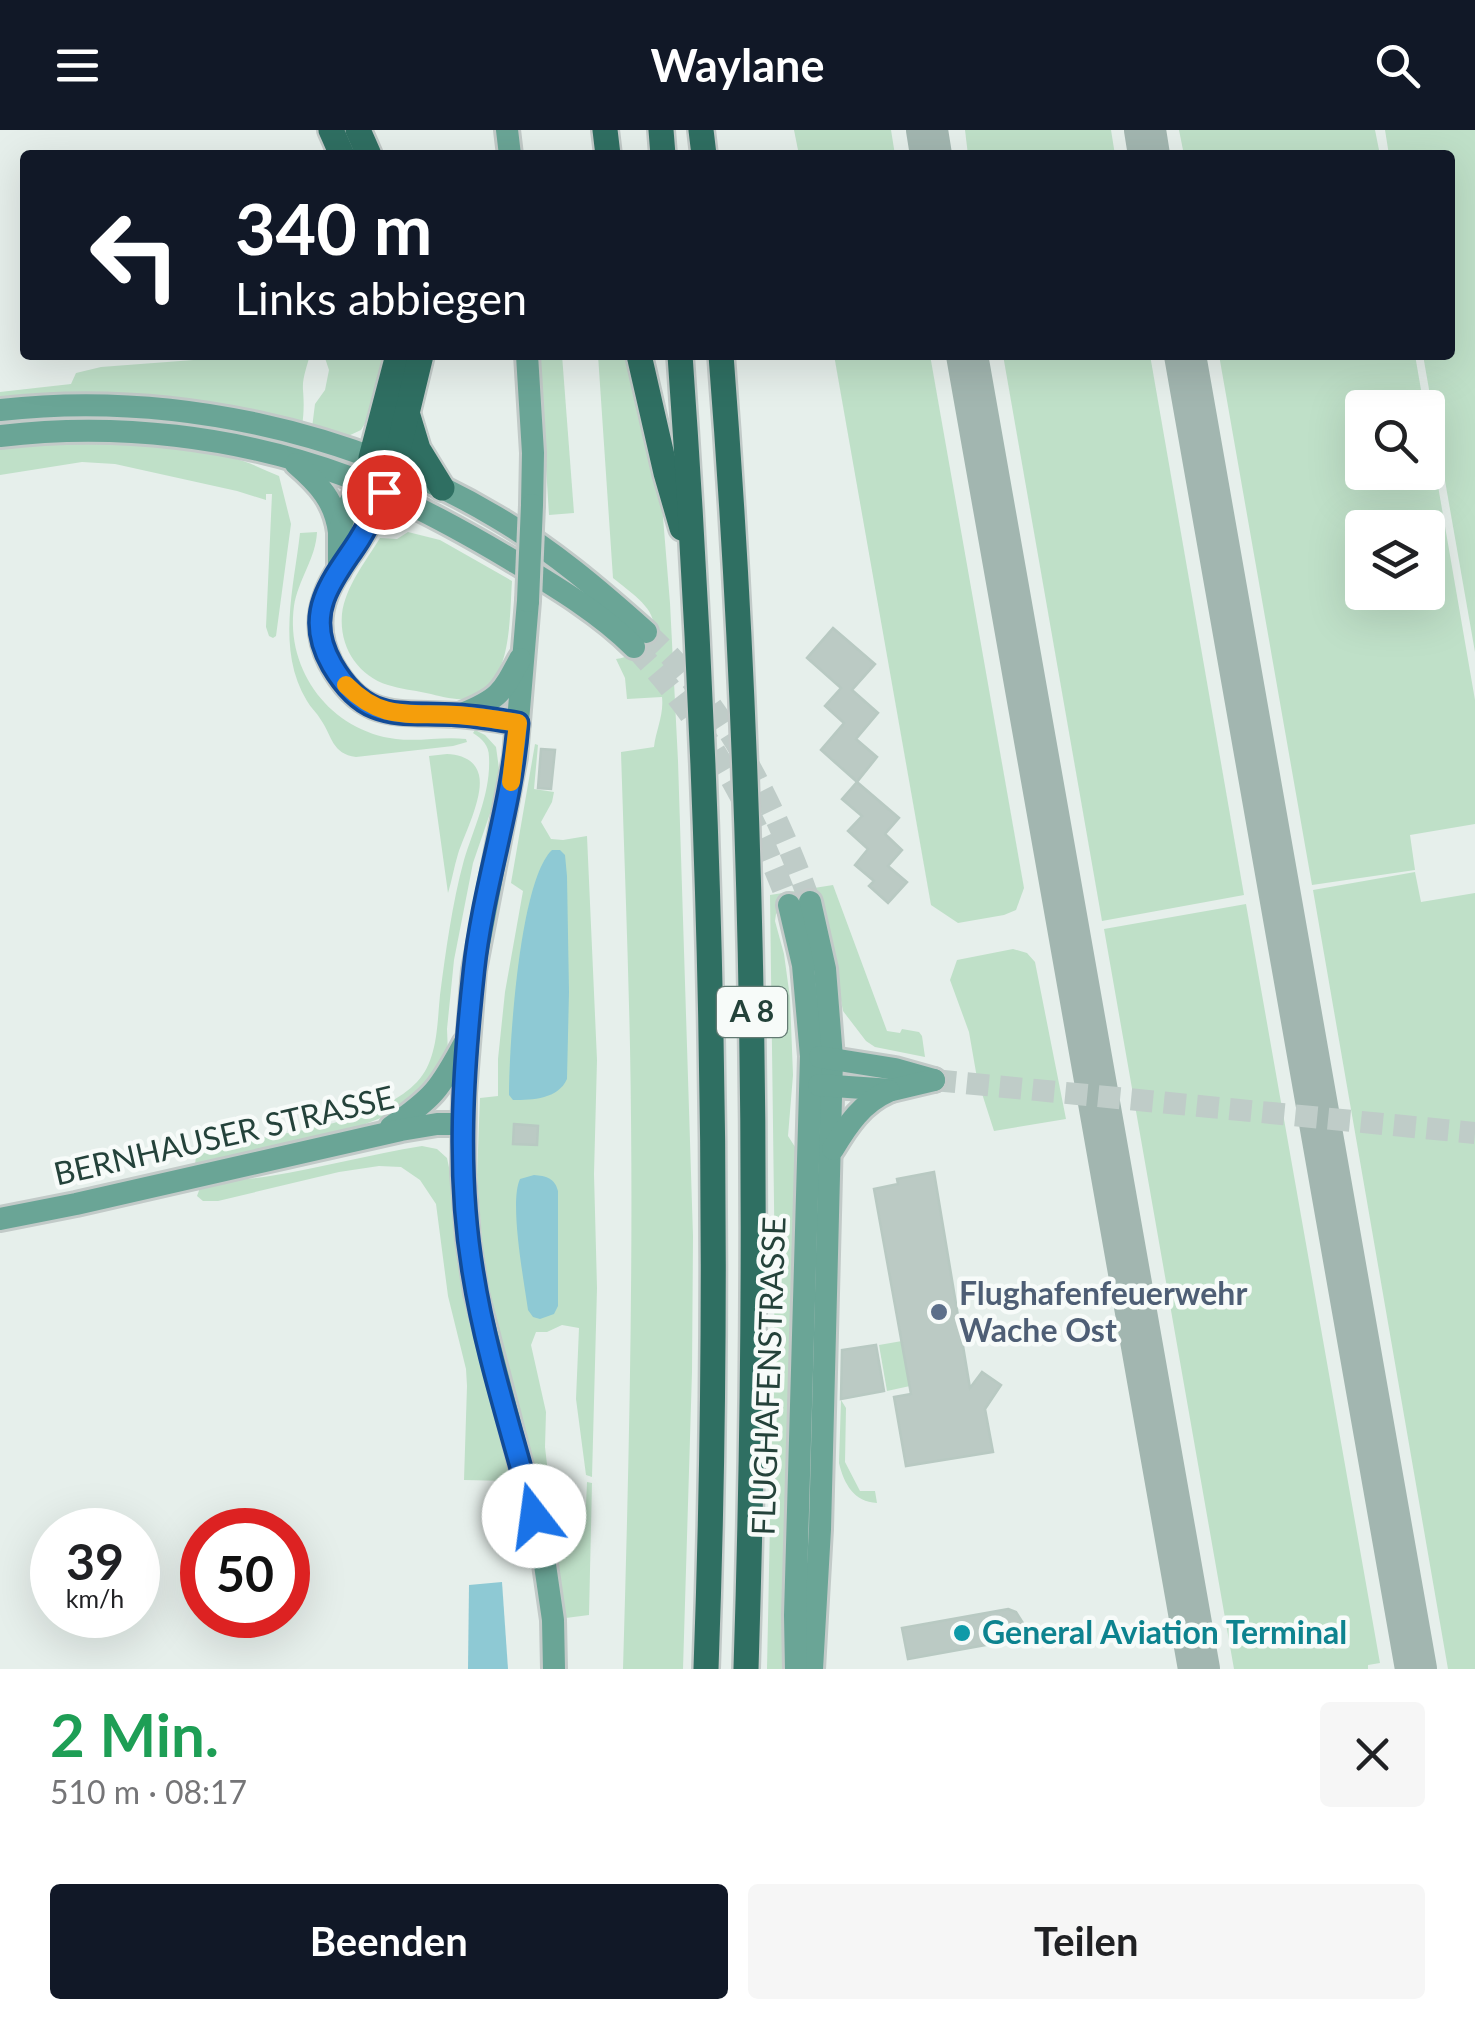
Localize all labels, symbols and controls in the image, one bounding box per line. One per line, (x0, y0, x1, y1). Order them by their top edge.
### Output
icon: menu (50, 38, 105, 93)
text: Waylane (651, 38, 824, 92)
icon: search (1370, 38, 1425, 93)
text: 340 m (235, 186, 432, 270)
icon: left (70, 190, 200, 320)
text: Links abbiegen (235, 271, 527, 325)
map controls (1345, 390, 1445, 610)
button: search (1345, 390, 1445, 490)
pin (342, 450, 427, 535)
icon: arrive (357, 465, 412, 520)
button: layers (1345, 510, 1445, 610)
road number: A 8 (717, 987, 787, 1037)
street label: BERNHAUSER STRASSE (50, 1076, 398, 1193)
street label: FLUGHAFENSTRASSE (742, 1216, 793, 1536)
place label: Flughafenfeuerwehr Wache Ost (959, 1273, 1247, 1349)
marker: Flughafenfeuerwehr Wache Ost (928, 1301, 950, 1323)
position arrow (482, 1464, 586, 1568)
speed limit sign: 50 (180, 1508, 310, 1638)
text: 39 (66, 1531, 124, 1591)
text: km/h (66, 1583, 124, 1613)
place label: General Aviation Terminal (982, 1612, 1347, 1651)
marker: General Aviation Terminal (951, 1622, 973, 1644)
text: 2 Min. (50, 1698, 219, 1770)
button: close (1320, 1702, 1425, 1807)
text: 510 m · 08:17 (50, 1772, 247, 1811)
button: Beenden (50, 1884, 728, 1999)
button: Teilen (748, 1884, 1425, 1999)

